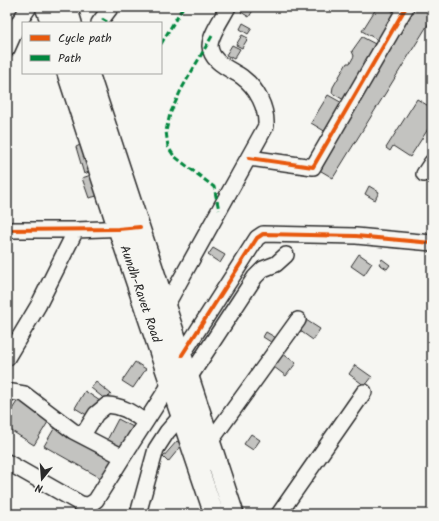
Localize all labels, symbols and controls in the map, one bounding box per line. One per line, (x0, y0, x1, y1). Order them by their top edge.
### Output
legend (22, 22, 162, 74)
text: Cycle path (58, 29, 112, 48)
text: Path (58, 49, 81, 68)
street label: Aundh-Ravet Road (113, 242, 167, 346)
north arrow (22, 459, 62, 499)
text: N (33, 478, 45, 497)

